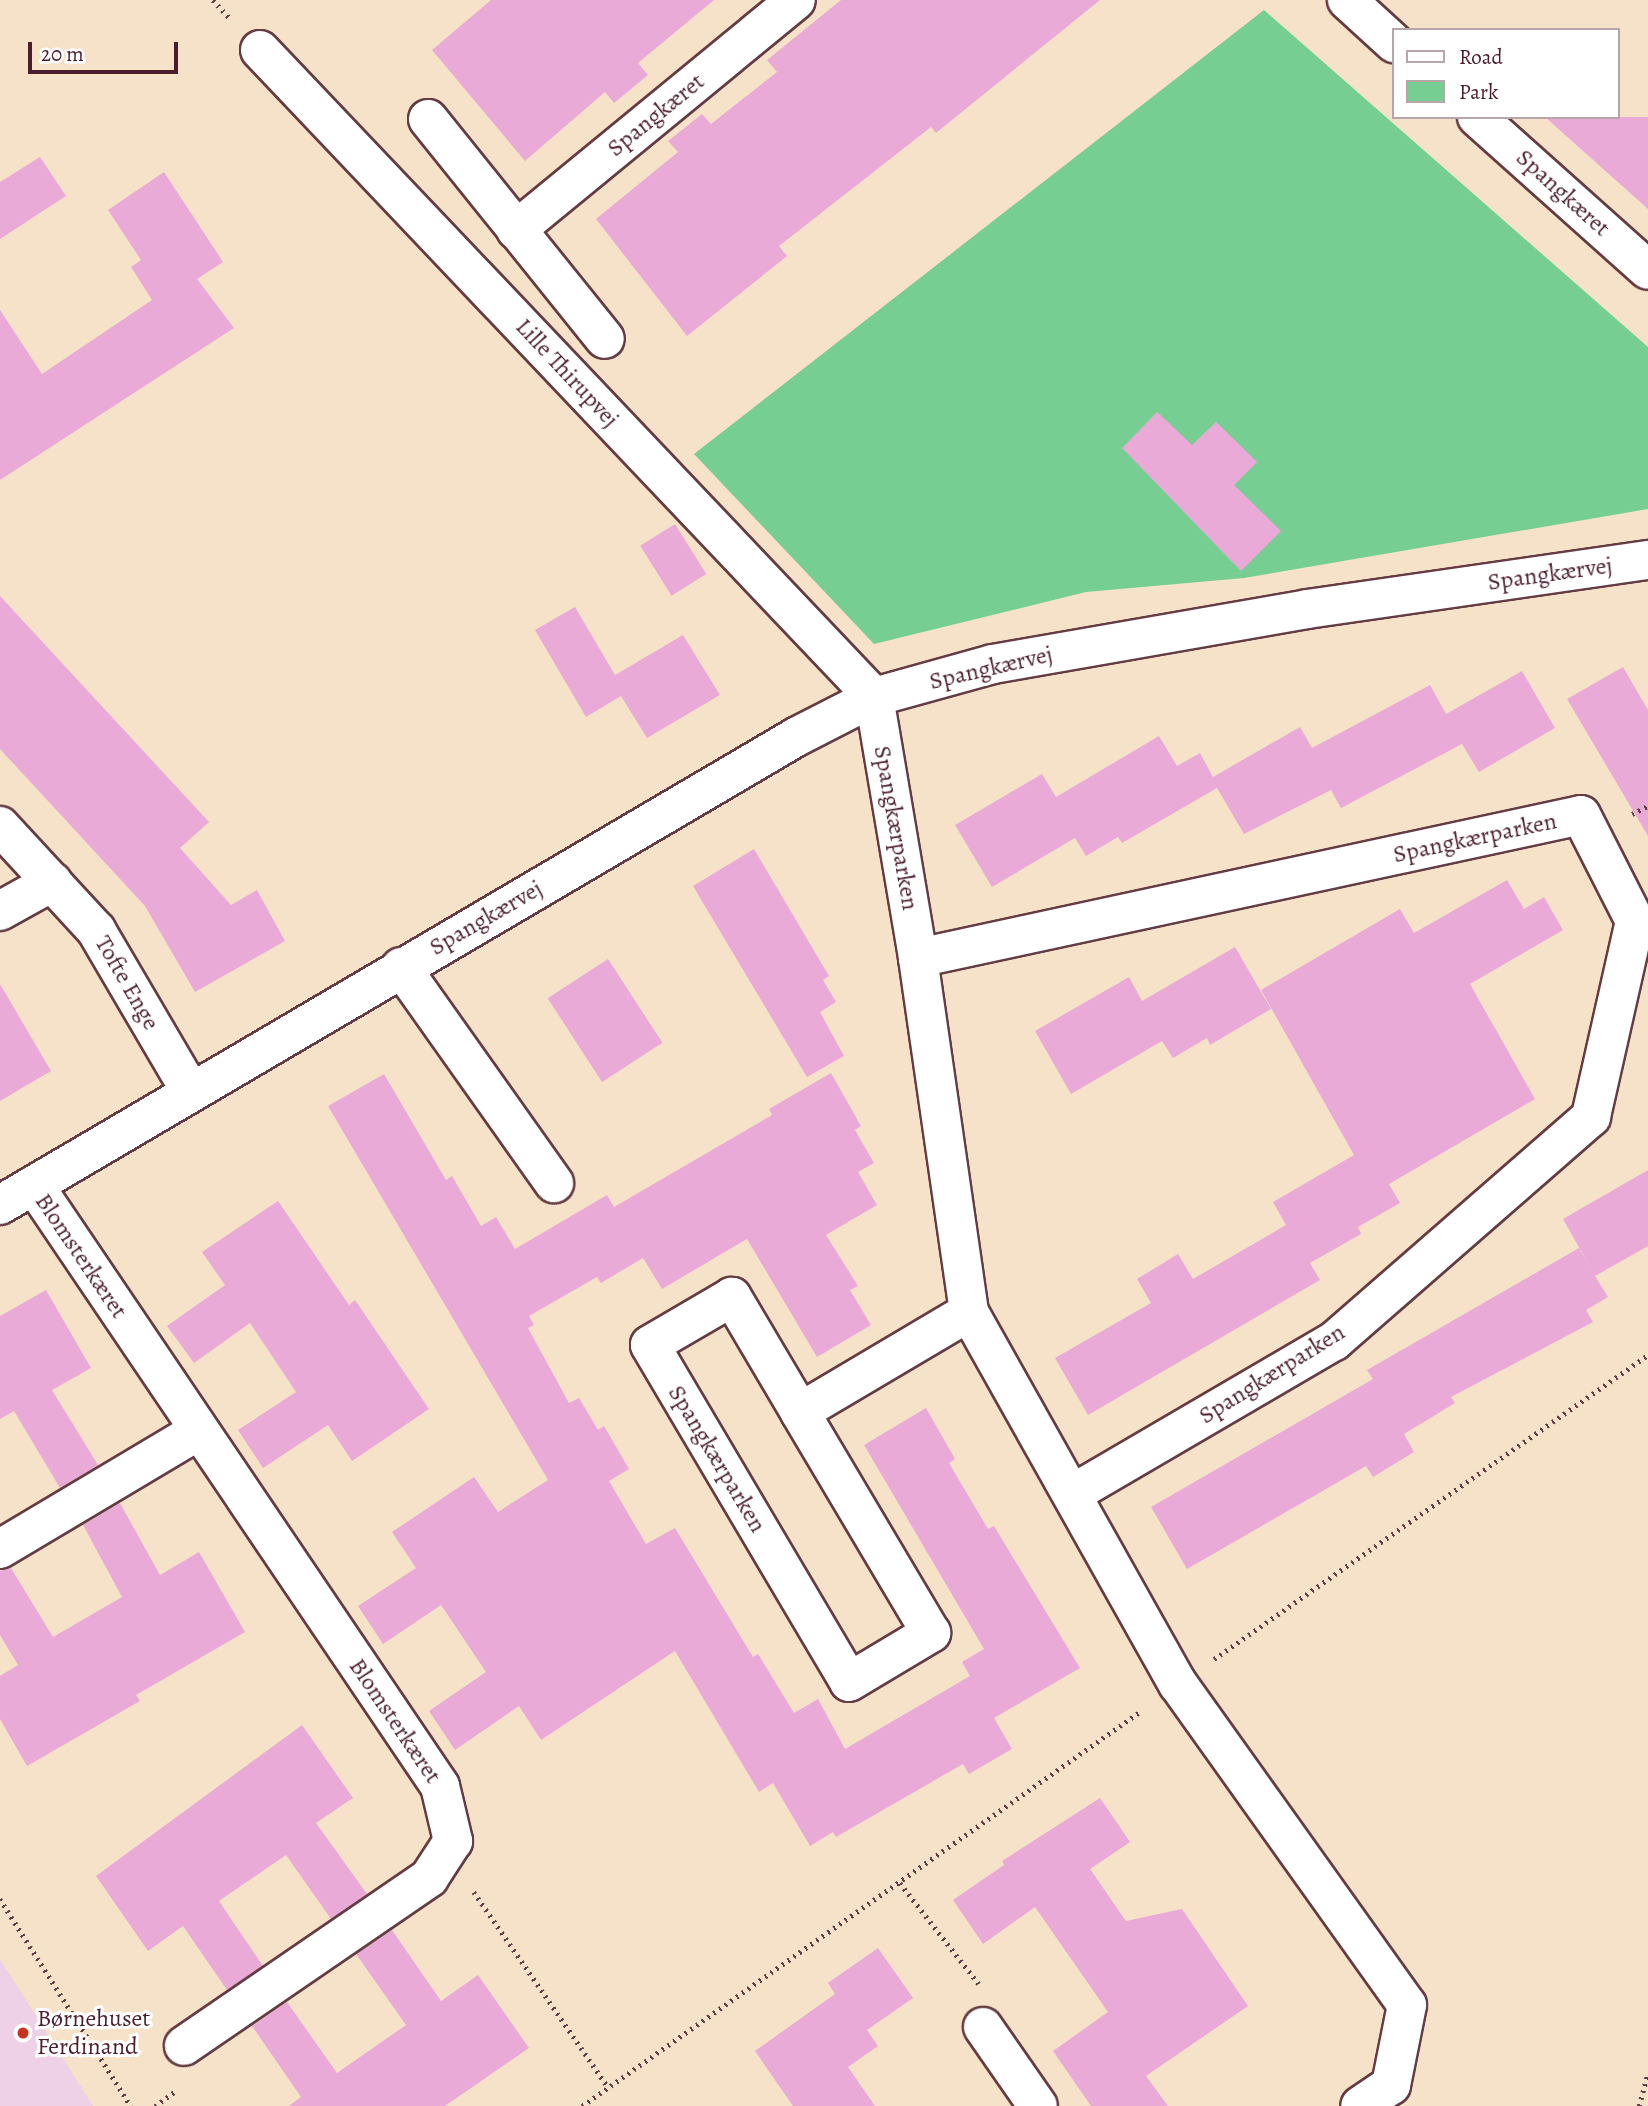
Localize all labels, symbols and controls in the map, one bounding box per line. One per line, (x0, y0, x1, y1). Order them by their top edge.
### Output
scale bar (32, 28, 182, 72)
legend (1392, 28, 1620, 119)
text: 20 m (41, 40, 84, 68)
text: Road (1459, 43, 1503, 71)
street label: Spangkæret (602, 67, 710, 163)
text: Park (1459, 78, 1498, 106)
street label: Spangkæret (1510, 143, 1616, 243)
street label: Lille Thirupvej (509, 313, 625, 433)
street label: Spangkærvej (1486, 551, 1614, 597)
street label: Spangkærvej (927, 640, 1055, 696)
street label: Spangkærparken (867, 744, 925, 912)
street label: Spangkærparken (1391, 807, 1559, 869)
street label: Spangkærvej (424, 874, 548, 962)
street label: Tofte Enge (89, 931, 165, 1035)
street label: Blomsterkæret (29, 1188, 133, 1324)
street label: Spangkærparken (1194, 1318, 1350, 1430)
street label: Spangkærparken (662, 1380, 772, 1538)
street label: Blomsterkæret (343, 1653, 447, 1789)
place label: Børnehuset Ferdinand (37, 2005, 150, 2061)
marker: Børnehuset Ferdinand (15, 2025, 31, 2041)

